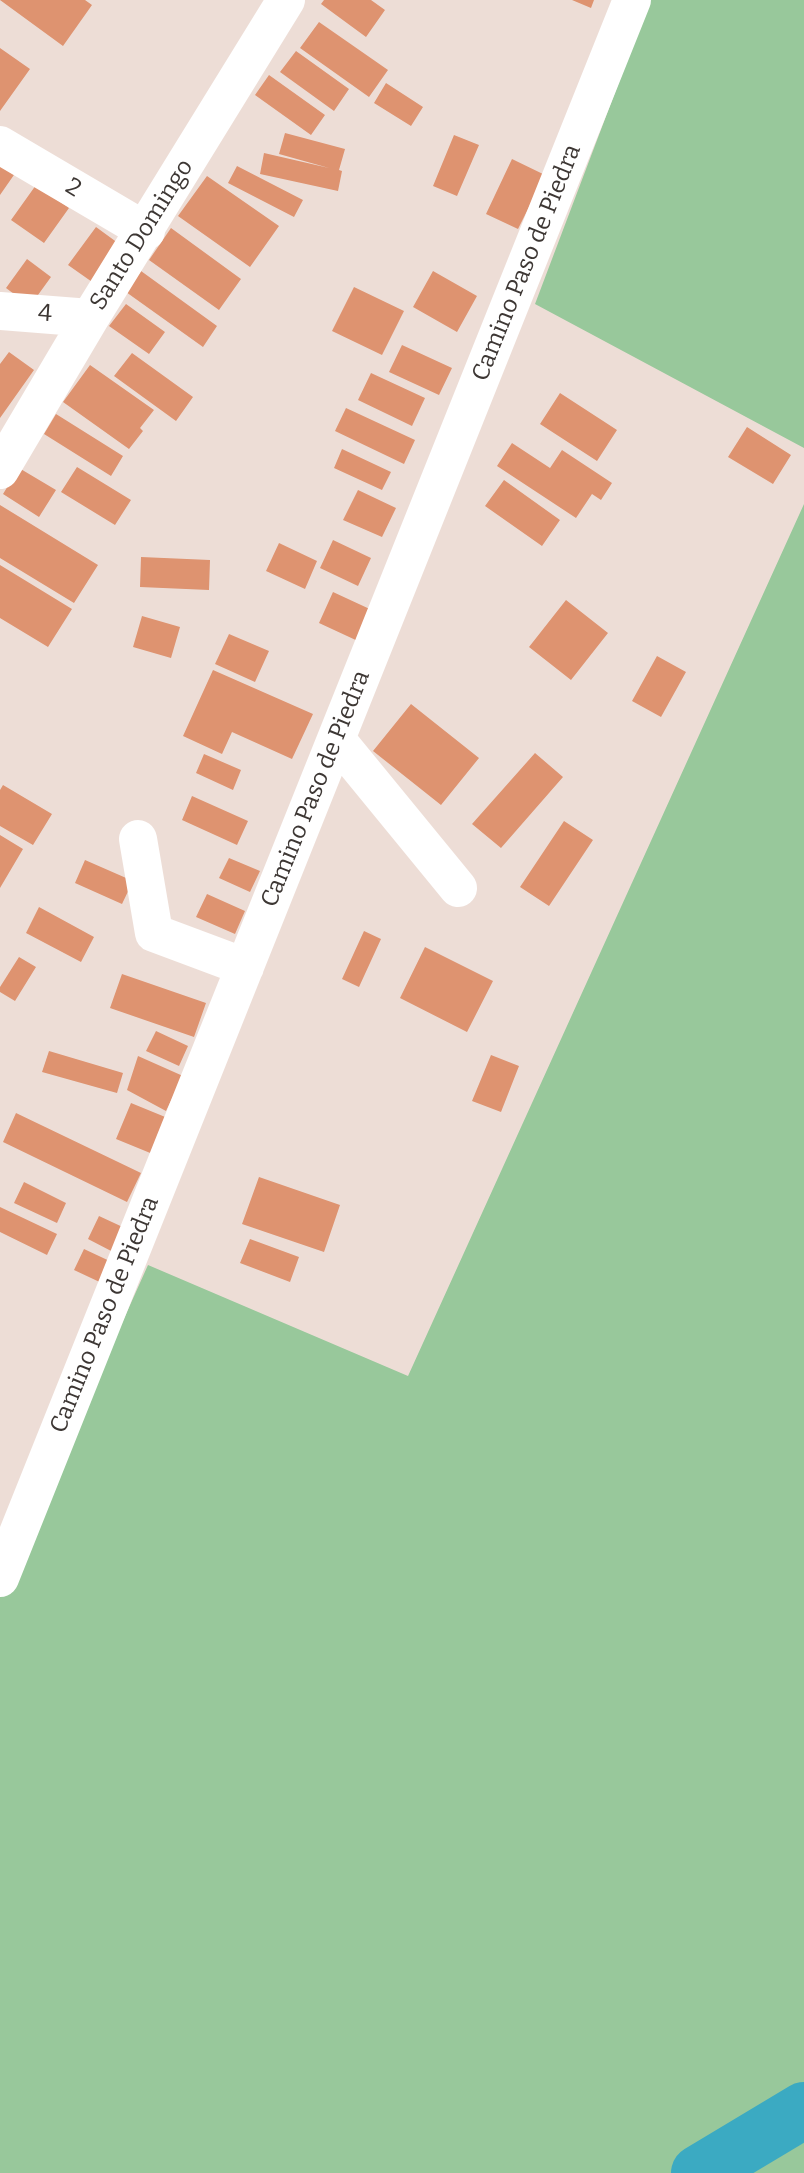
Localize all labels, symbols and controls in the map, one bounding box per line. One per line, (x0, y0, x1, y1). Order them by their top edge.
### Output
street label: Camino Paso de Piedra (466, 141, 588, 385)
street label: Santo Domingo (84, 154, 200, 316)
street label: 2 (60, 172, 86, 204)
street label: 4 (37, 299, 53, 329)
street label: Camino Paso de Piedra (255, 667, 377, 911)
street label: Camino Paso de Piedra (44, 1193, 166, 1437)

